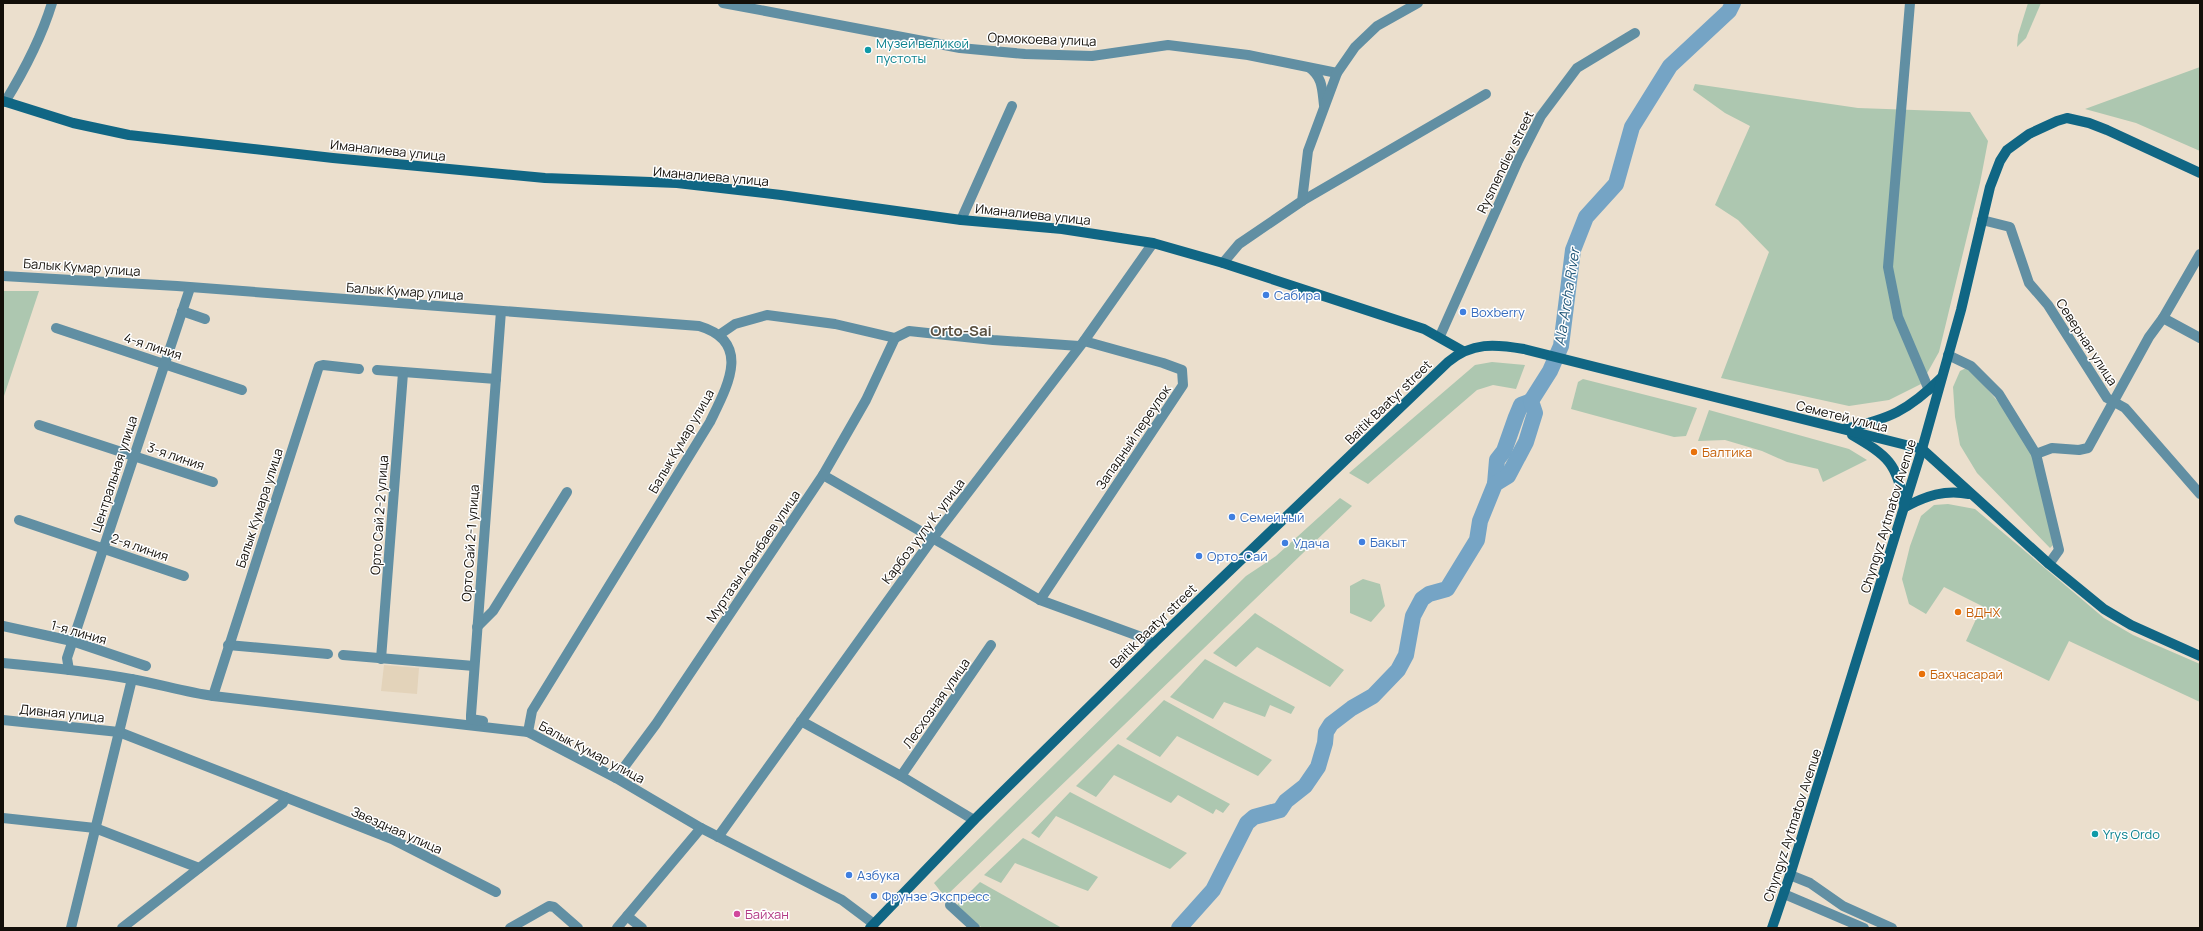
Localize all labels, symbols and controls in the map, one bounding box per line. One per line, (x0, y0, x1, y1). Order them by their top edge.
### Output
street label: Ормокоева улица (987, 28, 1097, 50)
place label: Музей великой пустоты (876, 34, 969, 67)
marker: Музей великой пустоты (863, 45, 873, 55)
street label: Rysmendiev street (1472, 108, 1538, 216)
street label: Иманалиева улица (329, 135, 447, 165)
street label: Иманалиева улица (652, 162, 770, 190)
street label: Иманалиева улица (974, 199, 1092, 229)
water label: Ala-Archa River (1549, 245, 1584, 347)
street label: Балык Кумар улица (23, 254, 141, 280)
street label: Балык Кумар улица (346, 278, 464, 304)
place label: Сабира (1274, 286, 1320, 304)
marker: Сабира (1261, 290, 1271, 300)
street label: Северная улица (2052, 295, 2122, 389)
place label: Boxberry (1471, 303, 1525, 321)
marker: Boxberry (1458, 307, 1468, 317)
district label: Orto-Sai (930, 320, 992, 341)
street label: 4-я линия (122, 328, 184, 364)
street label: Baitik Baatyr street (1341, 356, 1435, 448)
street label: Западный переулок (1091, 381, 1175, 493)
street label: Балык Кумар улица (644, 386, 718, 496)
street label: Семетей улица (1794, 396, 1890, 436)
street label: Центральная улица (87, 413, 141, 535)
street label: Chyngyz Aytmatov Avenue (1856, 436, 1920, 595)
street label: 3-я линия (145, 438, 207, 474)
place label: Балтика (1702, 443, 1752, 461)
street label: Балык Кумара улица (231, 446, 287, 570)
marker: Балтика (1689, 447, 1699, 457)
street label: Орто Сай 2-2 улица (366, 455, 392, 575)
street label: Карбоз уулу К. улица (877, 475, 969, 587)
street label: Орто Сай 2-1 улица (457, 484, 483, 602)
street label: Муртазы Асанбаев улица (702, 486, 804, 626)
place label: Семейный (1240, 508, 1304, 526)
marker: Семейный (1227, 512, 1237, 522)
street label: 2-я линия (109, 529, 171, 565)
place label: Бакыт (1370, 533, 1407, 551)
place label: Удача (1293, 534, 1329, 552)
marker: Бакыт (1357, 537, 1367, 547)
marker: Удача (1280, 538, 1290, 548)
place label: Орто-Сай (1207, 547, 1268, 565)
marker: Орто-Сай (1194, 551, 1204, 561)
street label: Baitik Baatyr street (1106, 580, 1200, 672)
place label: ВДНХ (1966, 603, 2000, 621)
marker: ВДНХ (1953, 607, 1963, 617)
street label: 1-я линия (49, 615, 109, 649)
street label: Лесхозная улица (898, 654, 974, 752)
place label: Бахчасарай (1930, 665, 2003, 683)
marker: Бахчасарай (1917, 669, 1927, 679)
street label: Дивная улица (19, 700, 105, 726)
street label: Балык Кумар улица (536, 716, 648, 788)
street label: Chyngyz Aytmatov Avenue (1759, 746, 1825, 904)
street label: Звездная улица (349, 802, 445, 858)
place label: Yrys Ordo (2103, 825, 2160, 843)
marker: Yrys Ordo (2090, 829, 2100, 839)
place label: Азбука (857, 866, 900, 884)
marker: Азбука (844, 870, 854, 880)
place label: Фрунзе Экспресс (882, 887, 990, 905)
marker: Фрунзе Экспресс (869, 891, 879, 901)
place label: Байхан (745, 905, 789, 923)
marker: Байхан (732, 909, 742, 919)

